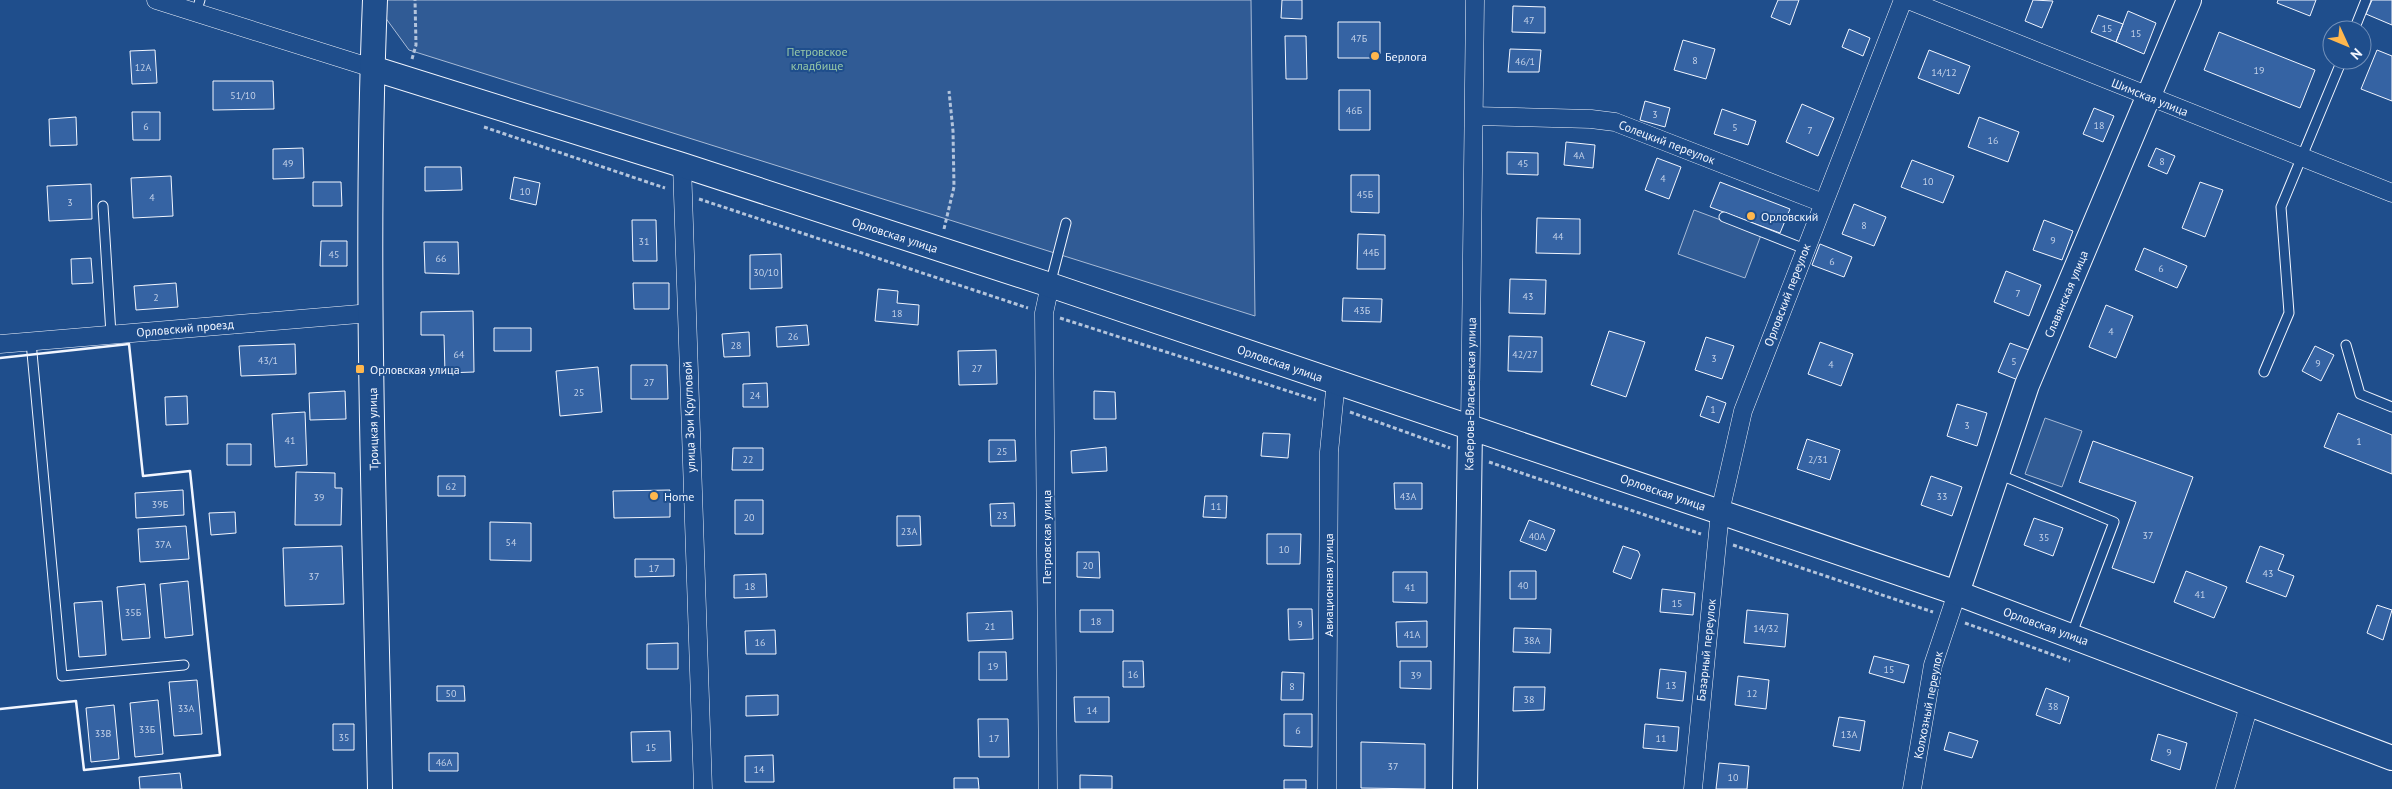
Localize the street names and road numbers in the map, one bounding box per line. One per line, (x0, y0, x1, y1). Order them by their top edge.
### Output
street label: Шимская улица (2109, 75, 2191, 119)
street label: Солецкий переулок (1617, 117, 1718, 167)
street label: Орловская улица (850, 214, 940, 256)
street label: Орловский переулок (1760, 241, 1814, 349)
street label: Славянская улица (2041, 248, 2091, 340)
street label: Орловский проезд (136, 316, 235, 340)
street label: Каберова-Власьевская улица (1461, 317, 1479, 471)
street label: Орловская улица (1235, 341, 1325, 385)
street label: улица Зои Кругловой (680, 361, 698, 473)
street label: Троицкая улица (365, 388, 381, 470)
street label: Орловская улица (1618, 470, 1708, 514)
street label: Петровская улица (1039, 490, 1054, 584)
street label: Авиационная улица (1321, 533, 1336, 637)
street label: Базарный переулок (1693, 598, 1719, 702)
street label: Орловская улица (2001, 604, 2091, 648)
street label: Колхозный переулок (1910, 650, 1946, 760)

